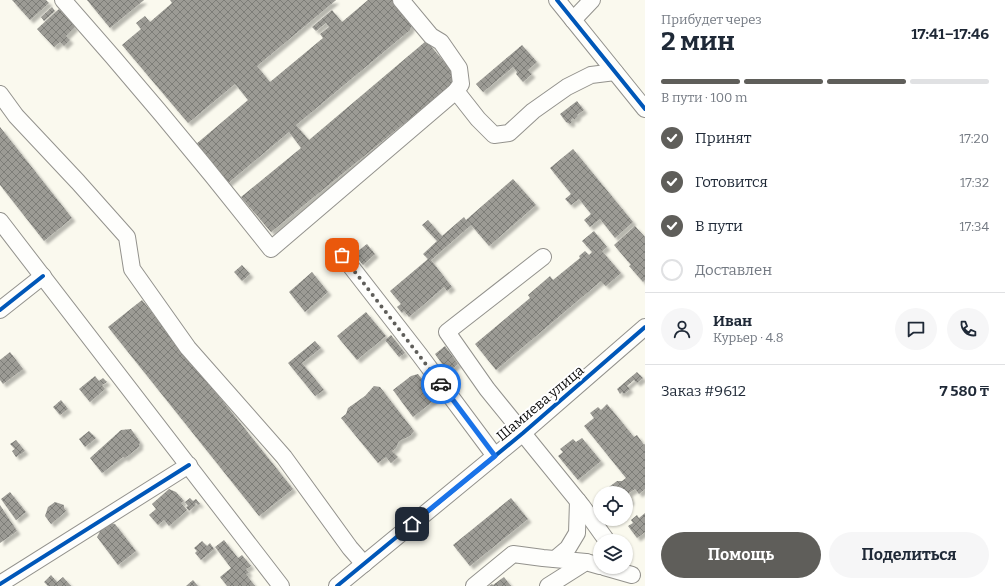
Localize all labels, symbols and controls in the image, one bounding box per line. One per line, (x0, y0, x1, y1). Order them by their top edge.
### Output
text: Прибудет через (661, 12, 762, 27)
text: 17:41–17:46 (911, 25, 989, 43)
text: 2 мин (661, 26, 735, 57)
text: В пути · 100 m (661, 90, 747, 105)
icon: check (661, 127, 683, 149)
text: Принят (695, 129, 751, 147)
text: 17:20 (959, 131, 989, 146)
icon: check (661, 171, 683, 193)
text: Готовится (695, 173, 768, 191)
text: 17:32 (960, 175, 989, 190)
icon: check (661, 215, 683, 237)
text: В пути (695, 217, 743, 235)
text: 17:34 (960, 219, 989, 234)
pin (325, 238, 359, 272)
icon: bag (331, 244, 353, 266)
text: Доставлен (695, 261, 772, 279)
button: person (661, 308, 703, 350)
button: chat (895, 308, 937, 350)
button: phone (947, 308, 989, 350)
text: Иван (713, 312, 752, 330)
text: Курьер · 4.8 (713, 330, 784, 345)
street label: Шамиева улица (493, 362, 588, 445)
courier (421, 364, 461, 404)
icon: car (430, 373, 452, 395)
text: Заказ #9612 (661, 382, 746, 400)
text: 7 580 ₸ (939, 382, 989, 400)
map controls (593, 486, 633, 574)
button: locate (593, 486, 633, 526)
pin (395, 507, 429, 541)
icon: home (401, 513, 423, 535)
button: Помощь (661, 532, 821, 578)
button: Поделиться (829, 532, 989, 578)
button: layers (593, 534, 633, 574)

